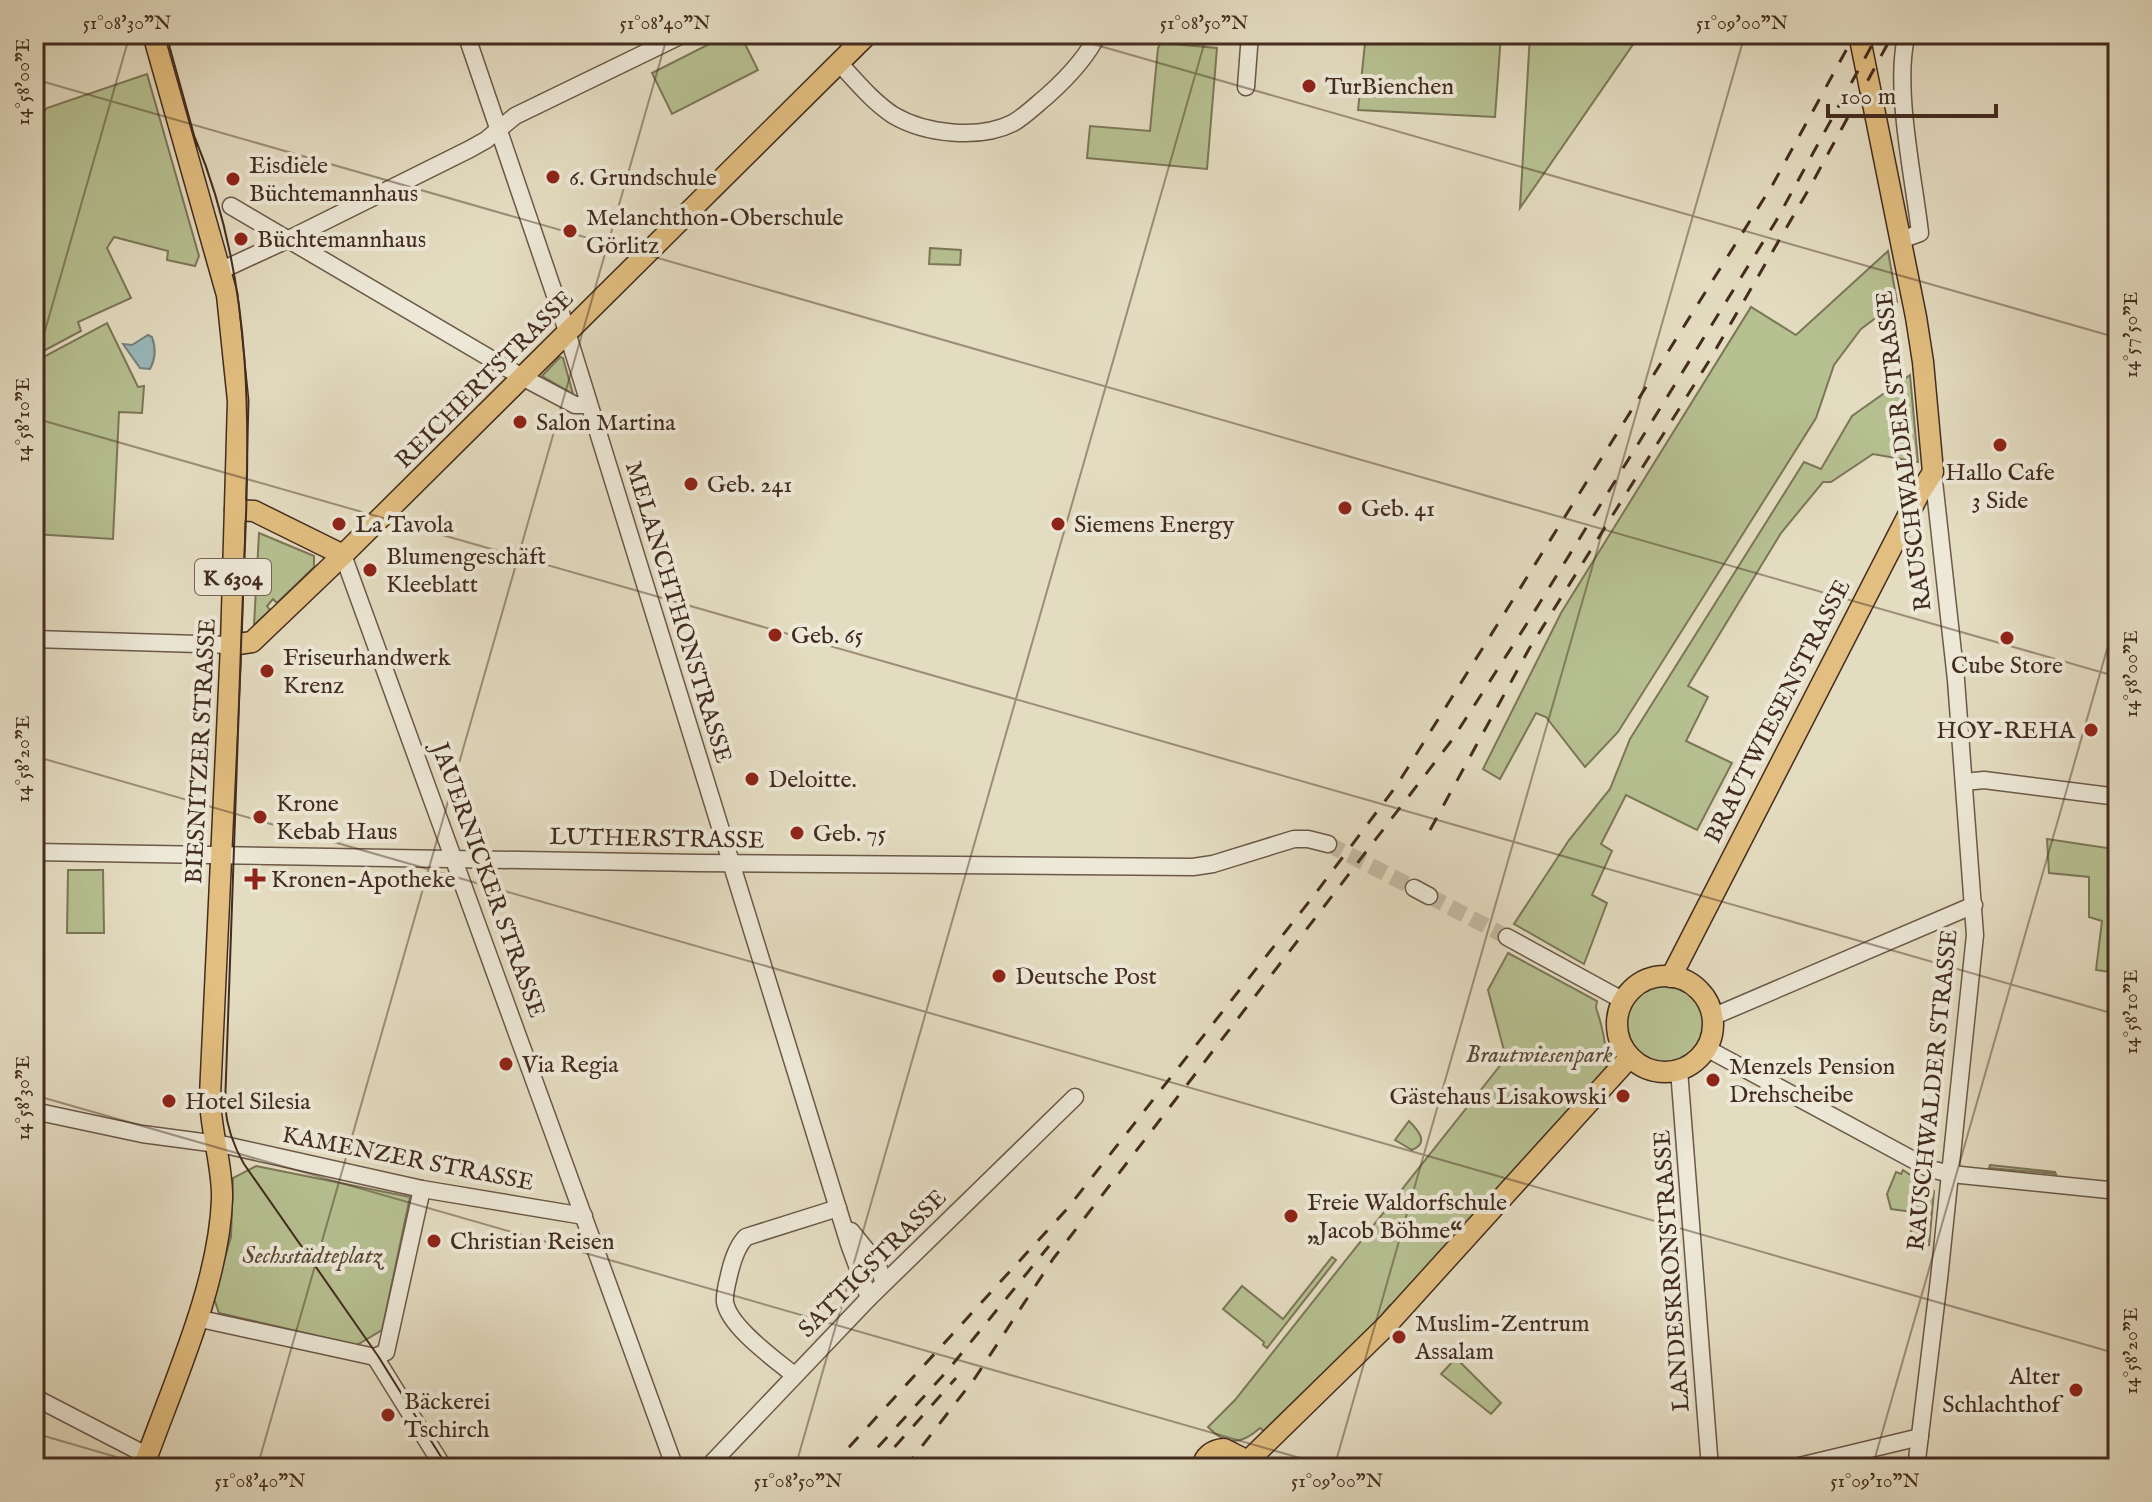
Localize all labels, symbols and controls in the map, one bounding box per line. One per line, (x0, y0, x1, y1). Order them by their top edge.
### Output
text: 51°08'30"N (83, 11, 171, 36)
text: 51°08'40"N (619, 11, 711, 36)
text: 51°08'50"N (1160, 11, 1248, 36)
text: 51°09'00"N (1696, 11, 1788, 36)
text: 14°58'00"E (11, 38, 36, 126)
scale bar (1828, 68, 1996, 118)
place label: TurBienchen (1325, 72, 1454, 103)
marker: TurBienchen (1300, 77, 1318, 95)
text: 100 m (1840, 82, 1896, 113)
place label: Eisdiele Büchtemannhaus (249, 151, 418, 210)
place label: 6. Grundschule (569, 163, 717, 194)
marker: 6. Grundschule (544, 168, 562, 186)
marker: Eisdiele Büchtemannhaus (224, 170, 242, 188)
place label: Melanchthon-Oberschule Görlitz (586, 203, 844, 262)
marker: Melanchthon-Oberschule Görlitz (561, 222, 579, 240)
place label: Büchtemannhaus (257, 225, 426, 256)
marker: Büchtemannhaus (232, 230, 250, 248)
street label: REICHERTSTRASSE (389, 284, 581, 476)
street label: RAUSCHWALDER STRASSE (1869, 289, 1940, 613)
text: 14°57'50"E (2119, 292, 2144, 378)
text: 14°58'10"E (11, 377, 36, 463)
place label: Salon Martina (536, 408, 676, 439)
marker: Salon Martina (511, 413, 529, 431)
marker: Hallo Cafe 3 Side (1991, 436, 2009, 454)
street label: MELANCHTHONSTRASSE (617, 458, 738, 767)
place label: Hallo Cafe 3 Side (1945, 458, 2055, 517)
place label: Geb. 241 (707, 470, 792, 501)
marker: Geb. 241 (682, 475, 700, 493)
place label: Geb. 41 (1361, 494, 1435, 525)
marker: Geb. 41 (1336, 499, 1354, 517)
place label: La Tavola (355, 510, 454, 541)
place label: Siemens Energy (1074, 510, 1235, 541)
marker: La Tavola (330, 515, 348, 533)
marker: Siemens Energy (1049, 515, 1067, 533)
place label: Blumengeschäft Kleeblatt (386, 542, 546, 601)
road number: K 6304 (195, 559, 271, 595)
marker: Blumengeschäft Kleeblatt (361, 561, 379, 579)
street label: BRAUTWIESENSTRASSE (1698, 574, 1858, 849)
street label: BIESNITZER STRASSE (179, 618, 224, 885)
place label: Geb. 65 (791, 621, 863, 652)
marker: Geb. 65 (766, 626, 784, 644)
marker: Cube Store (1998, 629, 2016, 647)
text: 14°58'00"E (2119, 630, 2144, 718)
place label: Friseurhandwerk Krenz (283, 643, 451, 702)
place label: Cube Store (1951, 651, 2063, 682)
marker: Friseurhandwerk Krenz (258, 662, 276, 680)
text: 14°58'20"E (11, 715, 36, 803)
place label: HOY-REHA (1936, 716, 2076, 747)
marker: HOY-REHA (2082, 721, 2100, 739)
street label: JAUERNICKER STRASSE (422, 736, 552, 1022)
place label: Deloitte. (768, 765, 857, 796)
marker: Deloitte. (743, 770, 761, 788)
place label: Krone Kebab Haus (276, 789, 398, 848)
marker: Krone Kebab Haus (251, 808, 269, 826)
place label: Geb. 75 (813, 819, 887, 850)
street label: LUTHERSTRASSE (549, 822, 765, 857)
marker: Geb. 75 (788, 824, 806, 842)
place label: Kronen-Apotheke (271, 865, 456, 896)
marker: Kronen-Apotheke (246, 870, 264, 888)
street label: RAUSCHWALDER STRASSE (1901, 928, 1966, 1252)
place label: Deutsche Post (1015, 962, 1157, 993)
marker: Deutsche Post (990, 967, 1008, 985)
text: 14°58'10"E (2119, 969, 2144, 1055)
park label: Brautwiesenpark (1465, 1040, 1613, 1071)
place label: Via Regia (521, 1050, 619, 1081)
place label: Menzels Pension Drehscheibe (1729, 1052, 1895, 1111)
text: 14°58'30"E (11, 1055, 36, 1141)
marker: Via Regia (497, 1055, 515, 1073)
marker: Menzels Pension Drehscheibe (1704, 1071, 1722, 1089)
place label: Gästehaus Lisakowski (1390, 1082, 1607, 1113)
place label: Hotel Silesia (185, 1087, 311, 1118)
marker: Gästehaus Lisakowski (1614, 1087, 1632, 1105)
marker: Hotel Silesia (160, 1092, 178, 1110)
street label: KAMENZER STRASSE (279, 1120, 536, 1199)
street label: LANDESKRONSTRASSE (1647, 1129, 1698, 1413)
street label: SATTIGSTRASSE (792, 1183, 954, 1345)
place label: Freie Waldorfschule „Jacob Böhme“ (1307, 1188, 1507, 1247)
marker: Freie Waldorfschule „Jacob Böhme“ (1282, 1207, 1300, 1225)
place label: Christian Reisen (450, 1227, 615, 1258)
marker: Christian Reisen (425, 1232, 443, 1250)
park label: Sechsstädteplatz (242, 1241, 385, 1272)
text: 14°58'20"E (2119, 1307, 2144, 1395)
place label: Muslim-Zentrum Assalam (1414, 1309, 1589, 1368)
marker: Muslim-Zentrum Assalam (1390, 1328, 1408, 1346)
place label: Alter Schlachthof (1942, 1362, 2064, 1421)
marker: Alter Schlachthof (2067, 1381, 2085, 1399)
place label: Bäckerei Tschirch (404, 1387, 491, 1446)
marker: Bäckerei Tschirch (379, 1406, 397, 1424)
text: 51°08'40"N (214, 1469, 306, 1494)
text: 51°08'50"N (754, 1469, 842, 1494)
text: 51°09'00"N (1291, 1469, 1383, 1494)
text: 51°09'10"N (1830, 1469, 1920, 1494)

